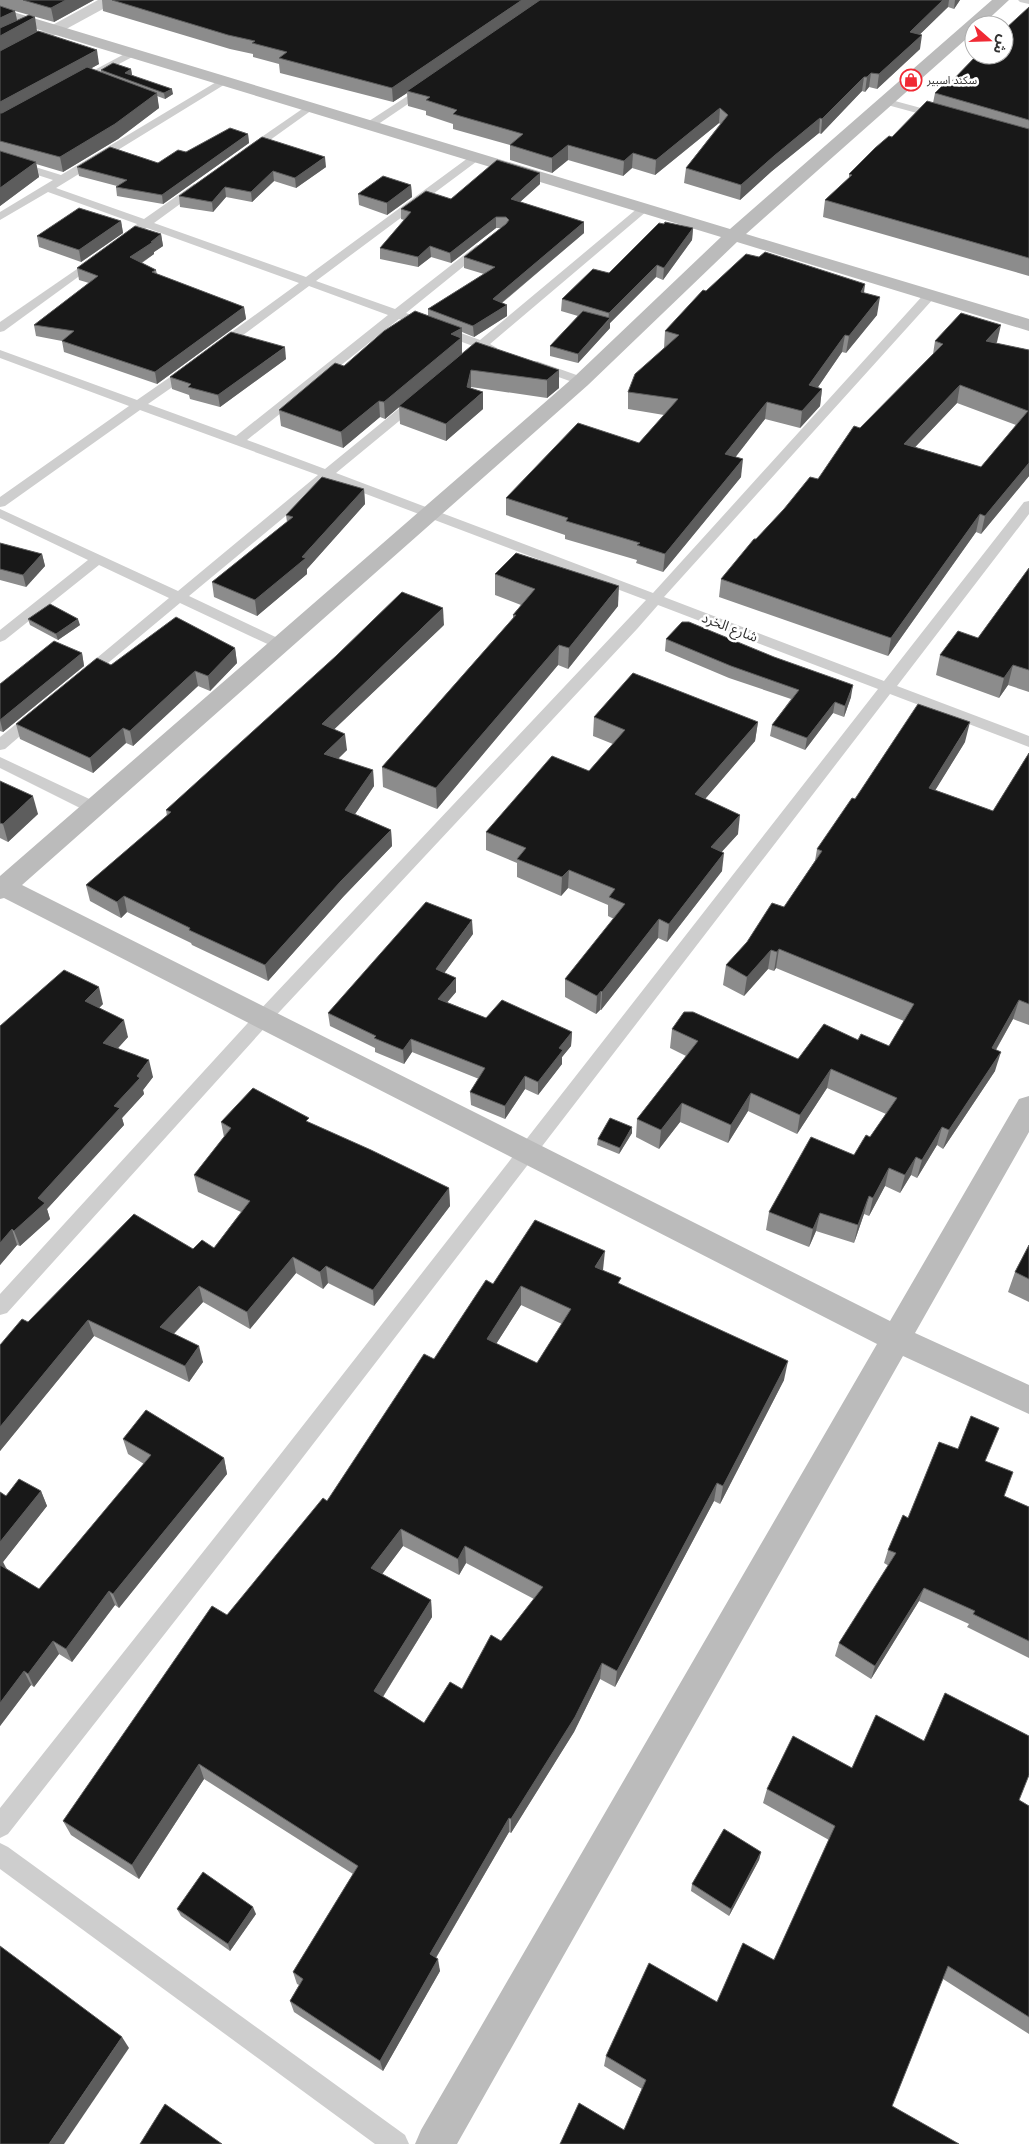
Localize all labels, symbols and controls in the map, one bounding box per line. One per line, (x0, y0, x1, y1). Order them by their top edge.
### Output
north arrow (964, 15, 1014, 65)
text: ش (989, 32, 1013, 57)
shop icon: سكند اسبير (899, 68, 923, 92)
place label: سكند اسبير (926, 73, 978, 87)
street label: شارع الخرد (699, 608, 761, 648)

